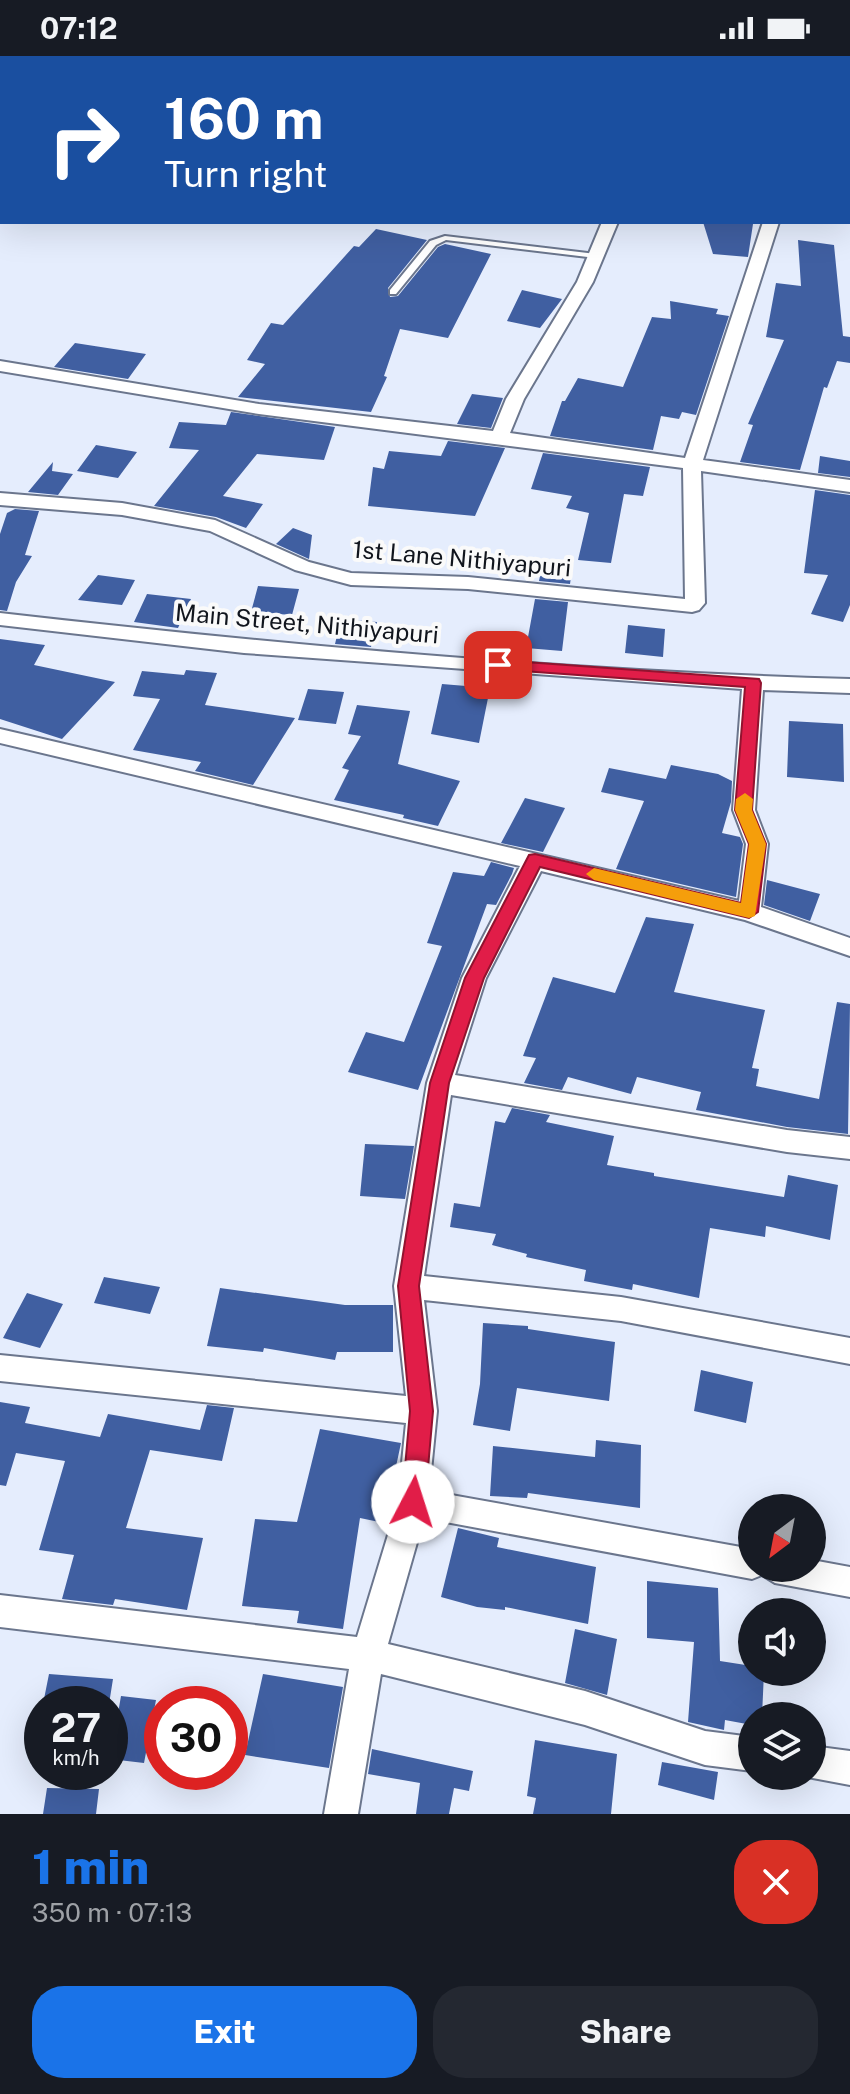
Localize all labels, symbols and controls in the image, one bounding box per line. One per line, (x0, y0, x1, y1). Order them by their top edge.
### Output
text: 07:12 (40, 10, 118, 46)
text: 160 m (164, 86, 324, 152)
icon: right (32, 88, 136, 192)
text: Turn right (164, 153, 327, 195)
street label: 1st Lane Nithiyapuri (352, 534, 573, 582)
street label: Main Street, Nithiyapuri (174, 598, 440, 648)
pin (464, 631, 532, 699)
icon: arrive (476, 643, 520, 687)
position arrow (371, 1460, 455, 1544)
north arrow (738, 1494, 826, 1582)
map controls (738, 1494, 826, 1790)
button: sound (738, 1598, 826, 1686)
speed limit sign: 30 (144, 1686, 248, 1790)
button: layers (738, 1702, 826, 1790)
text: 27 (51, 1704, 101, 1751)
text: km/h (52, 1746, 100, 1770)
text: 1 min (32, 1838, 149, 1895)
button: close (734, 1840, 818, 1924)
text: 350 m · 07:13 (32, 1897, 192, 1928)
button: Exit (32, 1986, 417, 2078)
button: Share (433, 1986, 818, 2078)

